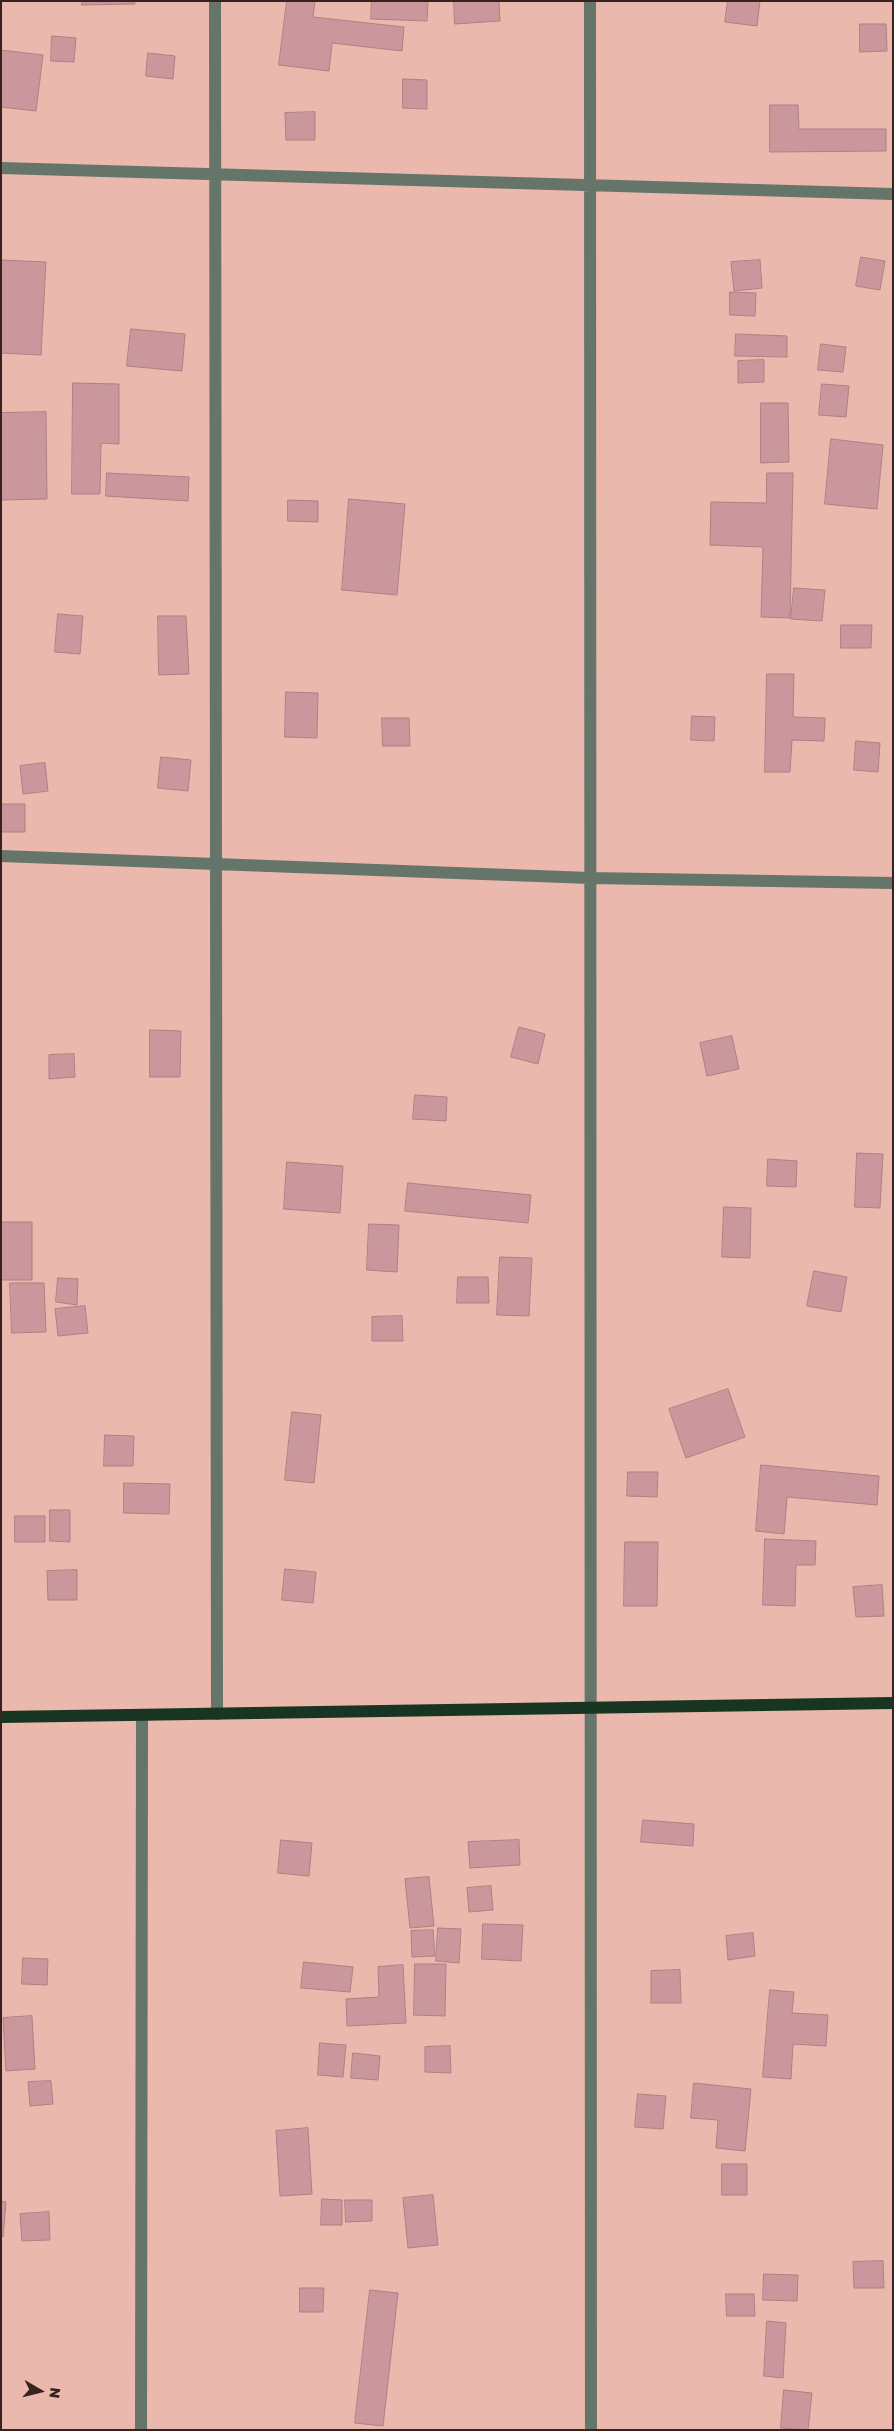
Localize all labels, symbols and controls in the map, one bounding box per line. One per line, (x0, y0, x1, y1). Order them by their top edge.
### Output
north arrow (15, 2366, 65, 2416)
text: N (46, 2387, 65, 2400)

